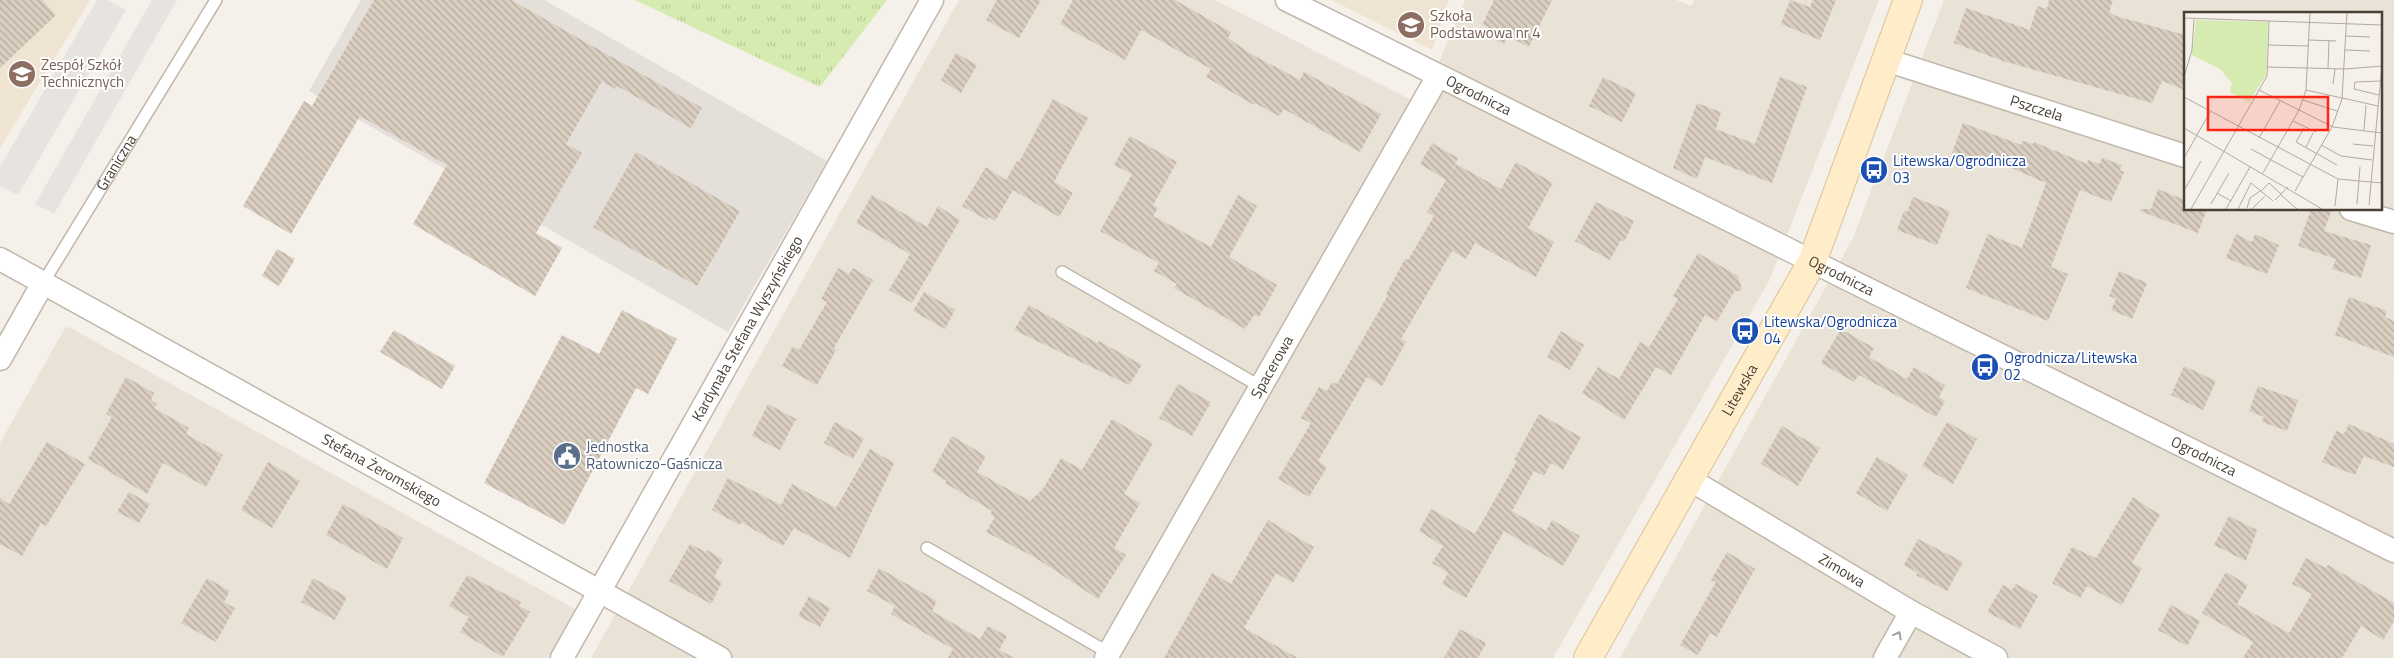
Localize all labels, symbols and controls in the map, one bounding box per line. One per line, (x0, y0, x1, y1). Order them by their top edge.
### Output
place label: Szkoła Podstawowa nr 4 (1430, 4, 1541, 44)
school or university icon: Szkoła Podstawowa nr 4 (1396, 10, 1426, 40)
inset map (2184, 12, 2382, 210)
place label: Zespół Szkół Technicznych (41, 53, 124, 93)
school or university icon: Zespół Szkół Technicznych (7, 59, 37, 89)
street label: Ogrodnicza (1442, 69, 1516, 121)
street label: Pszczela (2007, 89, 2067, 127)
street label: Graniczna (90, 129, 142, 195)
place label: Litewska/Ogrodnicza 03 (1893, 149, 2027, 189)
bus stop icon: Litewska/Ogrodnicza 03 (1859, 155, 1889, 185)
street label: Kardynała Stefana Wyszyńskiego (685, 231, 808, 425)
street label: Ogrodnicza (1805, 249, 1879, 302)
place label: Litewska/Ogrodnicza 04 (1764, 310, 1898, 350)
bus stop icon: Litewska/Ogrodnicza 04 (1730, 316, 1760, 346)
street label: Spacerowa (1244, 331, 1299, 403)
place label: Ogrodnicza/Litewska 02 (2004, 346, 2138, 386)
bus stop icon: Ogrodnicza/Litewska 02 (1970, 352, 2000, 382)
street label: Litewska (1715, 359, 1763, 420)
street label: Stefana Żeromskiego (317, 427, 446, 512)
street label: Ogrodnicza (2167, 430, 2241, 482)
place label: Jednostka Ratowniczo-Gaśnicza (586, 435, 723, 475)
public building icon: Jednostka Ratowniczo-Gaśnicza (552, 441, 582, 471)
street label: Zimowa (1814, 547, 1870, 593)
one-way arrow (1891, 631, 1901, 640)

